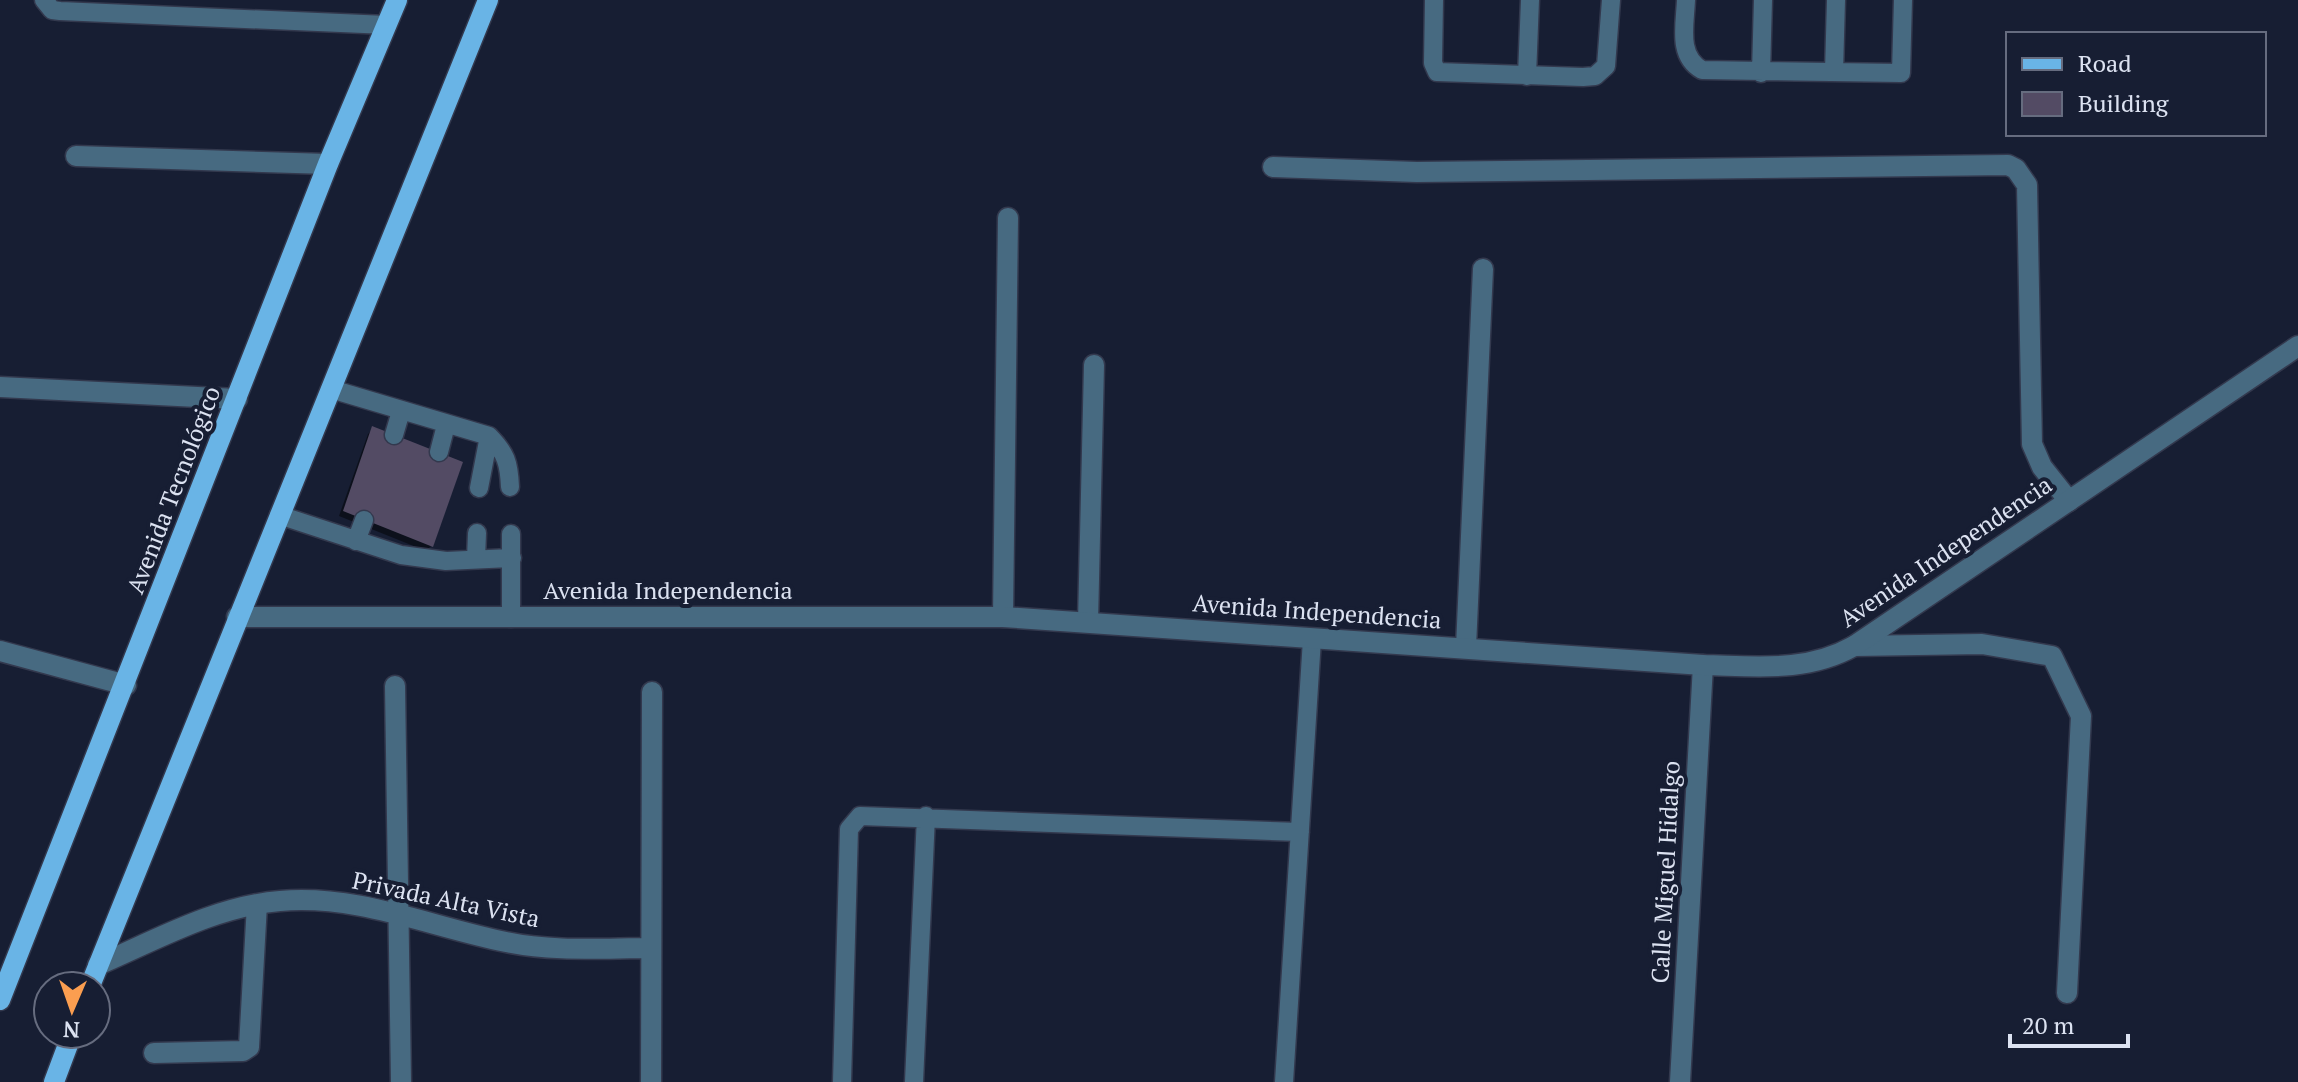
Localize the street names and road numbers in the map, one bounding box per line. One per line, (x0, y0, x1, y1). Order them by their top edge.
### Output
street label: Avenida Tecnológico (119, 381, 227, 598)
street label: Avenida Independencia (1833, 468, 2058, 634)
street label: Avenida Independencia (543, 574, 793, 606)
street label: Avenida Independencia (1192, 586, 1443, 636)
street label: Calle Miguel Hidalgo (1643, 760, 1687, 984)
street label: Privada Alta Vista (350, 864, 543, 934)

